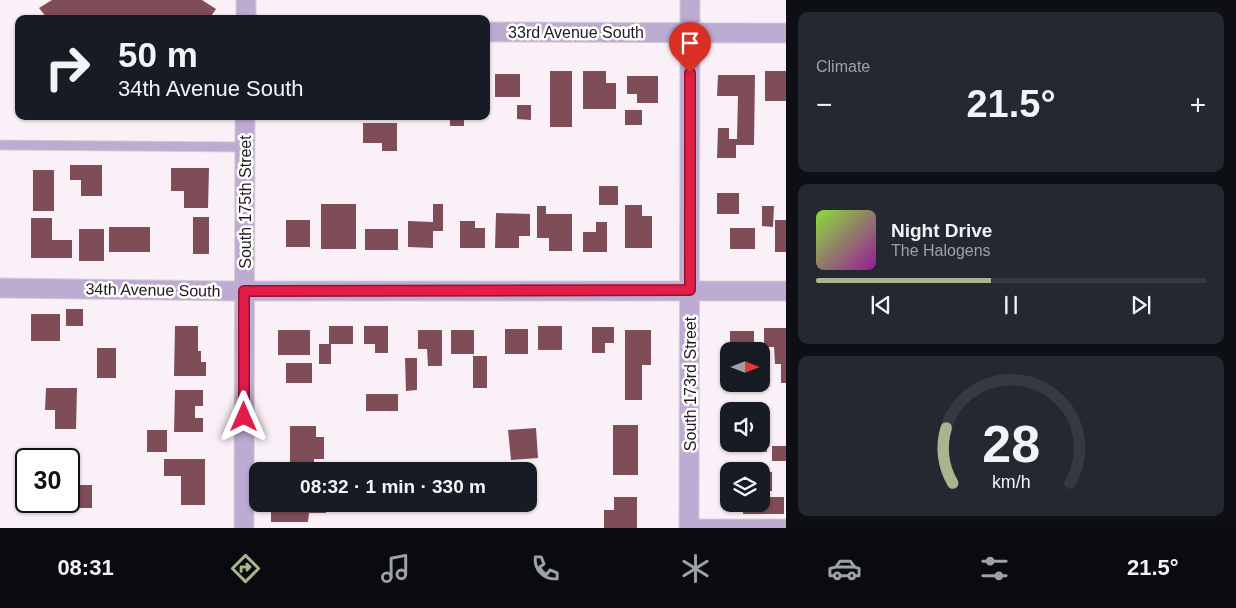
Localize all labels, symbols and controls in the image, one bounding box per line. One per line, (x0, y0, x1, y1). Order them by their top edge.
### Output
pin (669, 22, 711, 73)
street label: 33rd Avenue South (508, 24, 644, 41)
icon: arrive (676, 29, 704, 57)
icon: right (35, 35, 100, 100)
text: 50 m (118, 35, 198, 74)
text: Climate (816, 58, 870, 75)
text: 34th Avenue South (118, 76, 304, 101)
text: 21.5° (966, 83, 1056, 125)
text: − (816, 89, 832, 120)
text: + (1190, 89, 1206, 120)
street label: South 175th Street (237, 135, 254, 269)
text: Night Drive (891, 220, 992, 241)
text: The Halogens (891, 242, 991, 259)
street label: 34th Avenue South (85, 280, 221, 300)
icon: previous (867, 291, 895, 319)
icon: pause (997, 291, 1025, 319)
icon: next (1127, 291, 1155, 319)
street label: South 173rd Street (682, 316, 699, 451)
north arrow (720, 342, 770, 392)
map controls (720, 342, 770, 512)
position arrow (217, 390, 269, 442)
button: sound (720, 402, 770, 452)
text: 28 (982, 415, 1040, 473)
speed limit sign: 30 (15, 448, 80, 513)
button: layers (720, 462, 770, 512)
text: km/h (992, 472, 1030, 492)
text: 08:32 · 1 min · 330 m (300, 476, 486, 497)
icon: directions (228, 551, 263, 586)
icon: music (378, 551, 413, 586)
icon: phone (528, 551, 563, 586)
icon: climate (678, 551, 713, 586)
icon: car (827, 551, 862, 586)
icon: filters (977, 551, 1012, 586)
text: 08:31 (57, 555, 114, 580)
text: 21.5° (1127, 555, 1179, 580)

